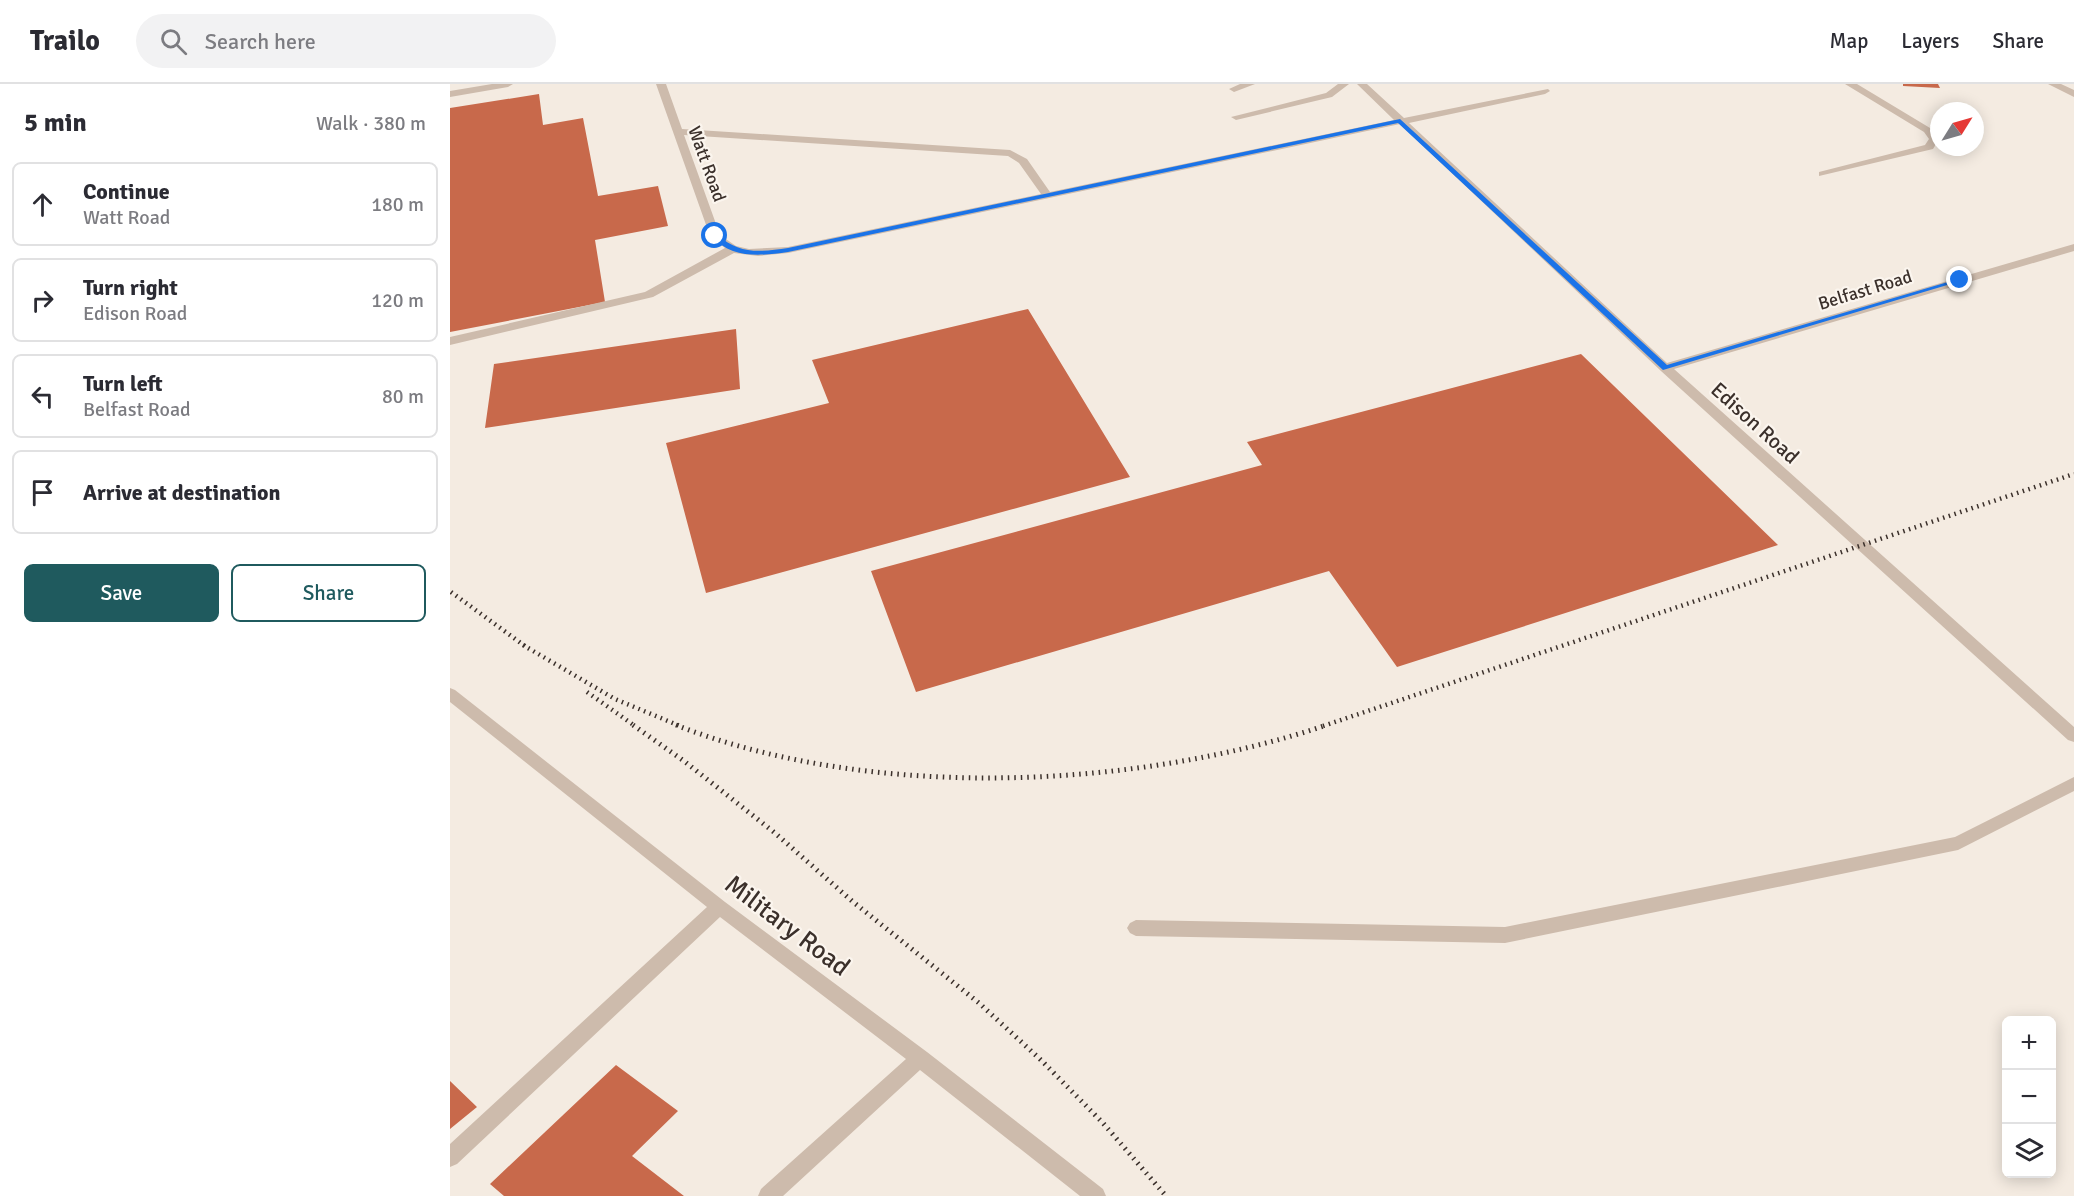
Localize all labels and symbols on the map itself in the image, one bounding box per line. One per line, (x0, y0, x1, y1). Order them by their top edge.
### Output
north arrow (1930, 102, 1984, 156)
street label: Watt Road (683, 123, 731, 205)
route start (701, 222, 727, 248)
street label: Belfast Road (1815, 265, 1915, 315)
route end (1946, 266, 1972, 292)
street label: Edison Road (1706, 377, 1804, 469)
street label: Military Road (718, 869, 856, 983)

